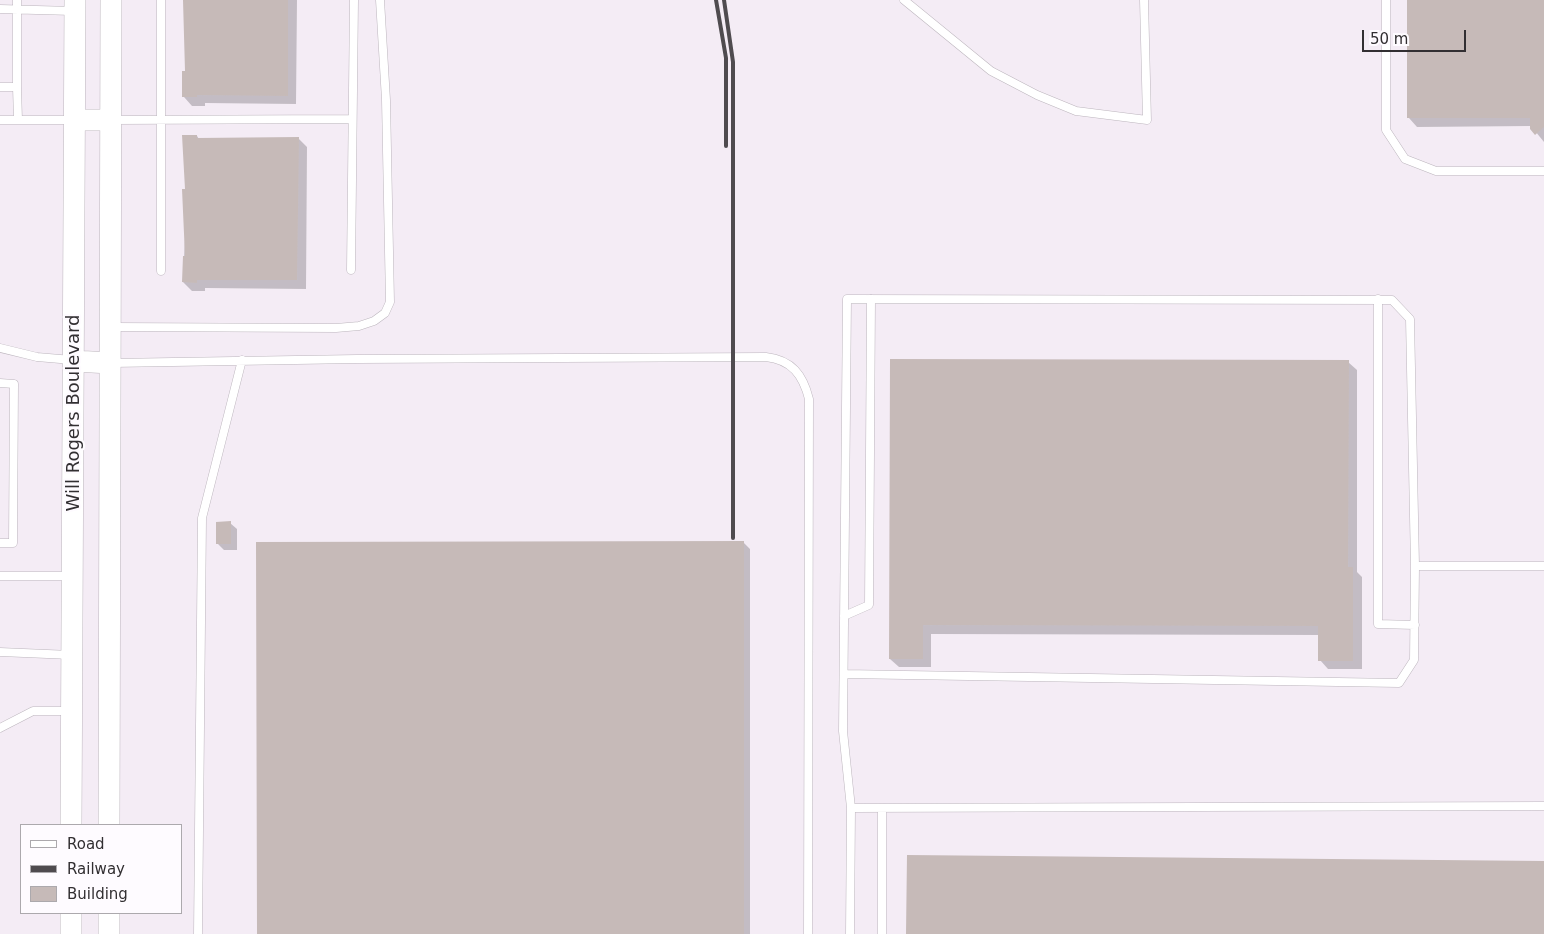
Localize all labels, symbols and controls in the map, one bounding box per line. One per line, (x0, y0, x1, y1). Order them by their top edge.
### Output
scale bar (1364, 20, 1468, 52)
text: 50 m (1370, 30, 1408, 48)
street label: Will Rogers Boulevard (63, 315, 85, 511)
legend (20, 824, 182, 914)
text: Road (67, 835, 105, 853)
text: Railway (67, 860, 125, 878)
text: Building (67, 885, 128, 903)

